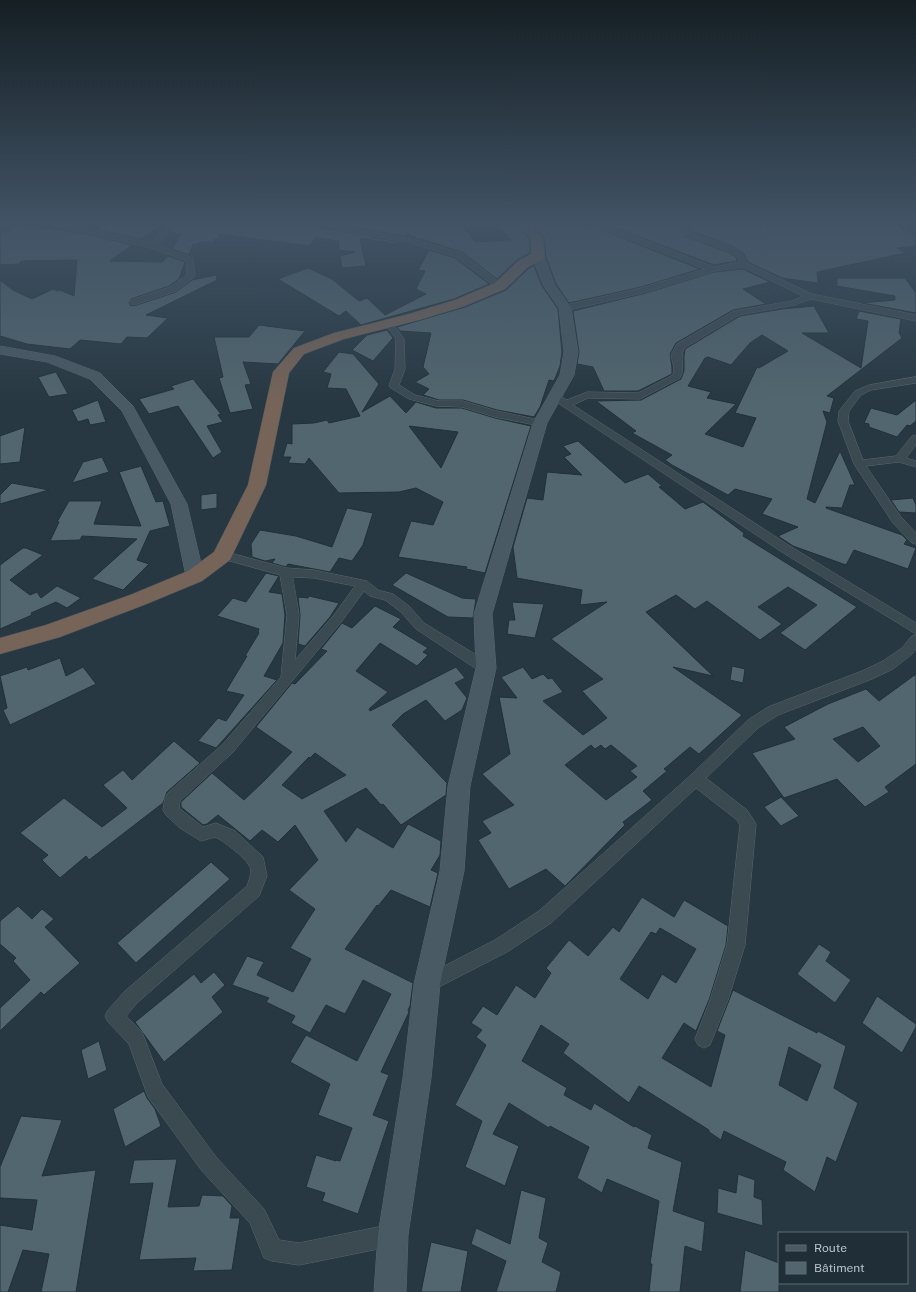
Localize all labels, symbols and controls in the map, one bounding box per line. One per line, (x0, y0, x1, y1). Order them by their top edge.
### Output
legend (778, 1232, 908, 1284)
text: Route (814, 1241, 847, 1255)
text: Bâtiment (814, 1261, 865, 1275)

